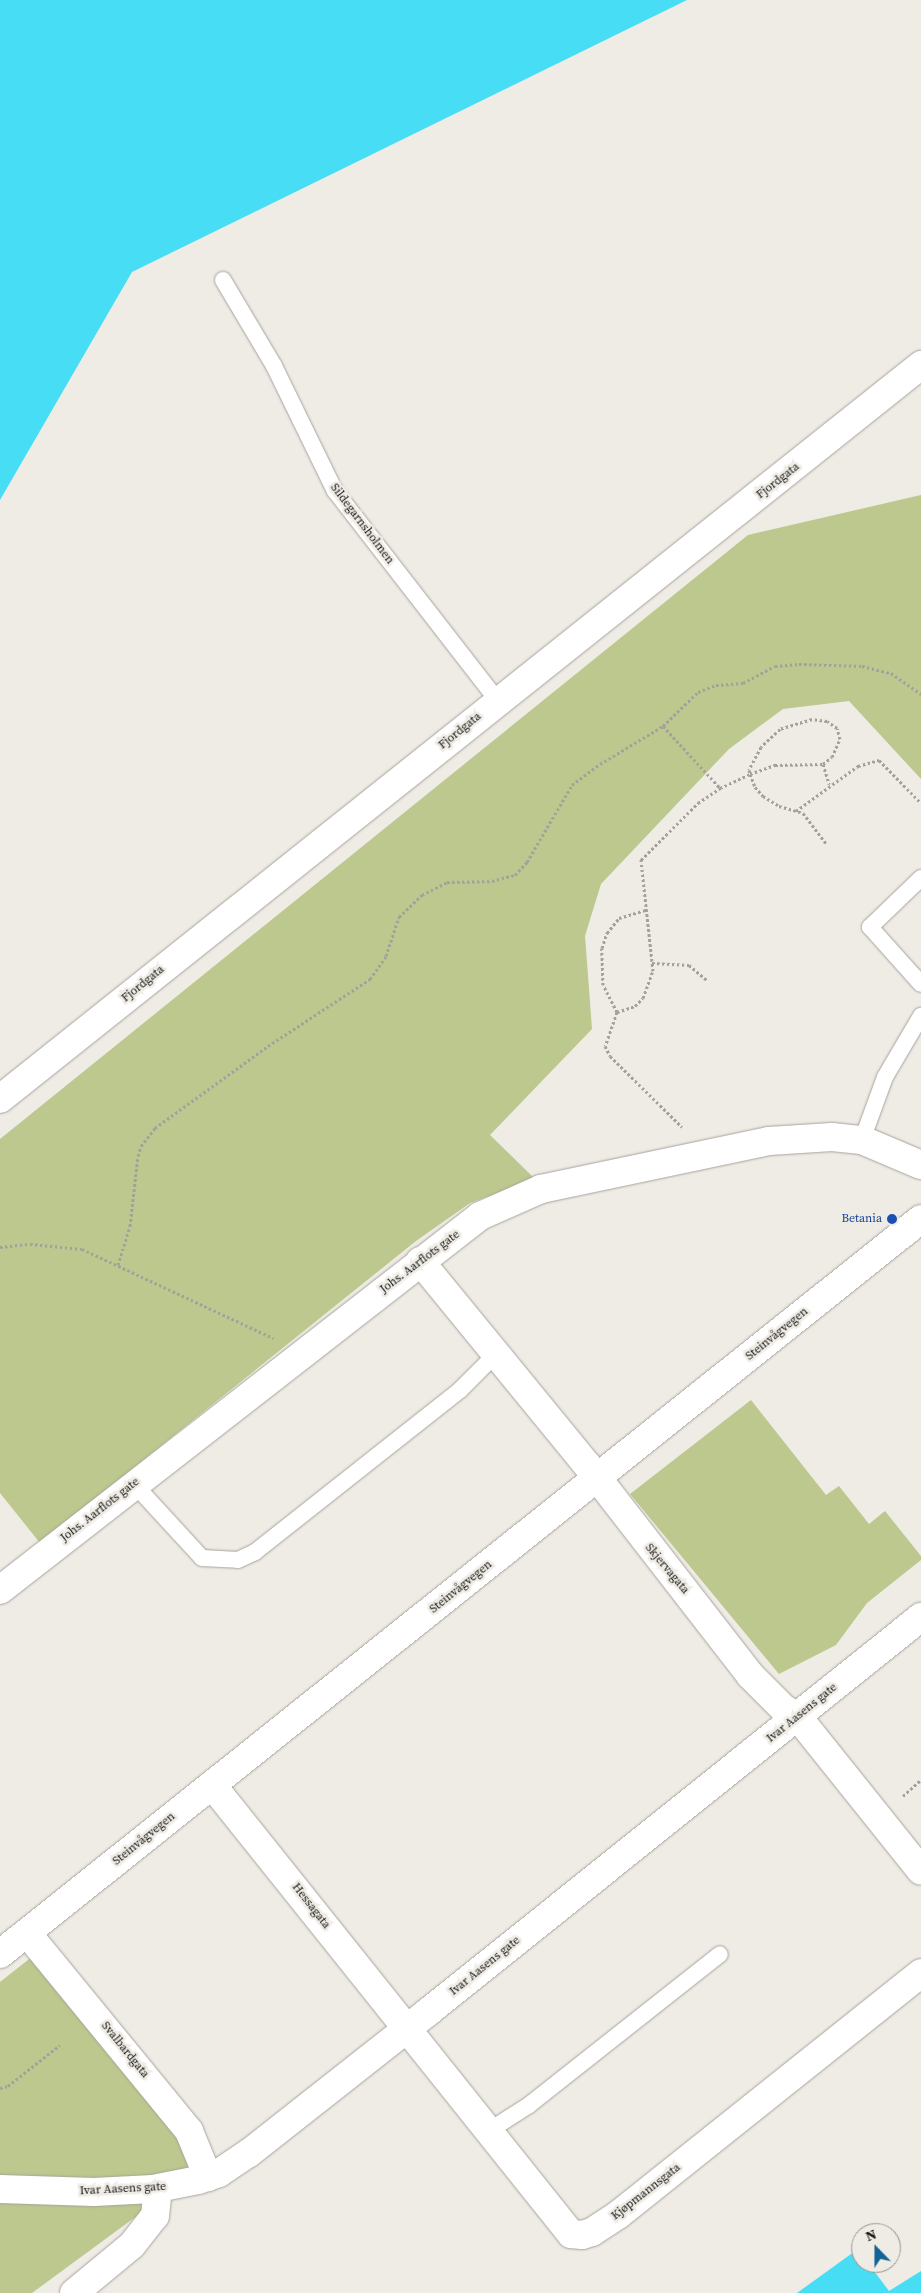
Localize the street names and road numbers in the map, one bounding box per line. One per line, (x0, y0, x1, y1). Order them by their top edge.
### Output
street label: Fjordgata (754, 460, 802, 502)
street label: Sildegarnsholmen (327, 481, 397, 567)
street label: Fjordgata (436, 709, 484, 753)
street label: Fjordgata (119, 962, 167, 1006)
street label: Johs. Aarflots gate (377, 1227, 463, 1297)
street label: Steinvågvegen (743, 1304, 811, 1364)
street label: Johs. Aarflots gate (58, 1475, 142, 1545)
street label: Skjervagata (642, 1541, 692, 1597)
street label: Steinvågvegen (427, 1557, 495, 1617)
street label: Ivar Aasens gate (764, 1680, 840, 1746)
street label: Steinvågvegen (110, 1809, 178, 1869)
street label: Hessagata (289, 1880, 333, 1932)
street label: Ivar Aasens gate (447, 1933, 523, 1999)
street label: Svalbardgata (98, 2019, 152, 2081)
street label: Kjøpmannsgata (609, 2161, 683, 2223)
street label: Ivar Aasens gate (79, 2180, 167, 2198)

